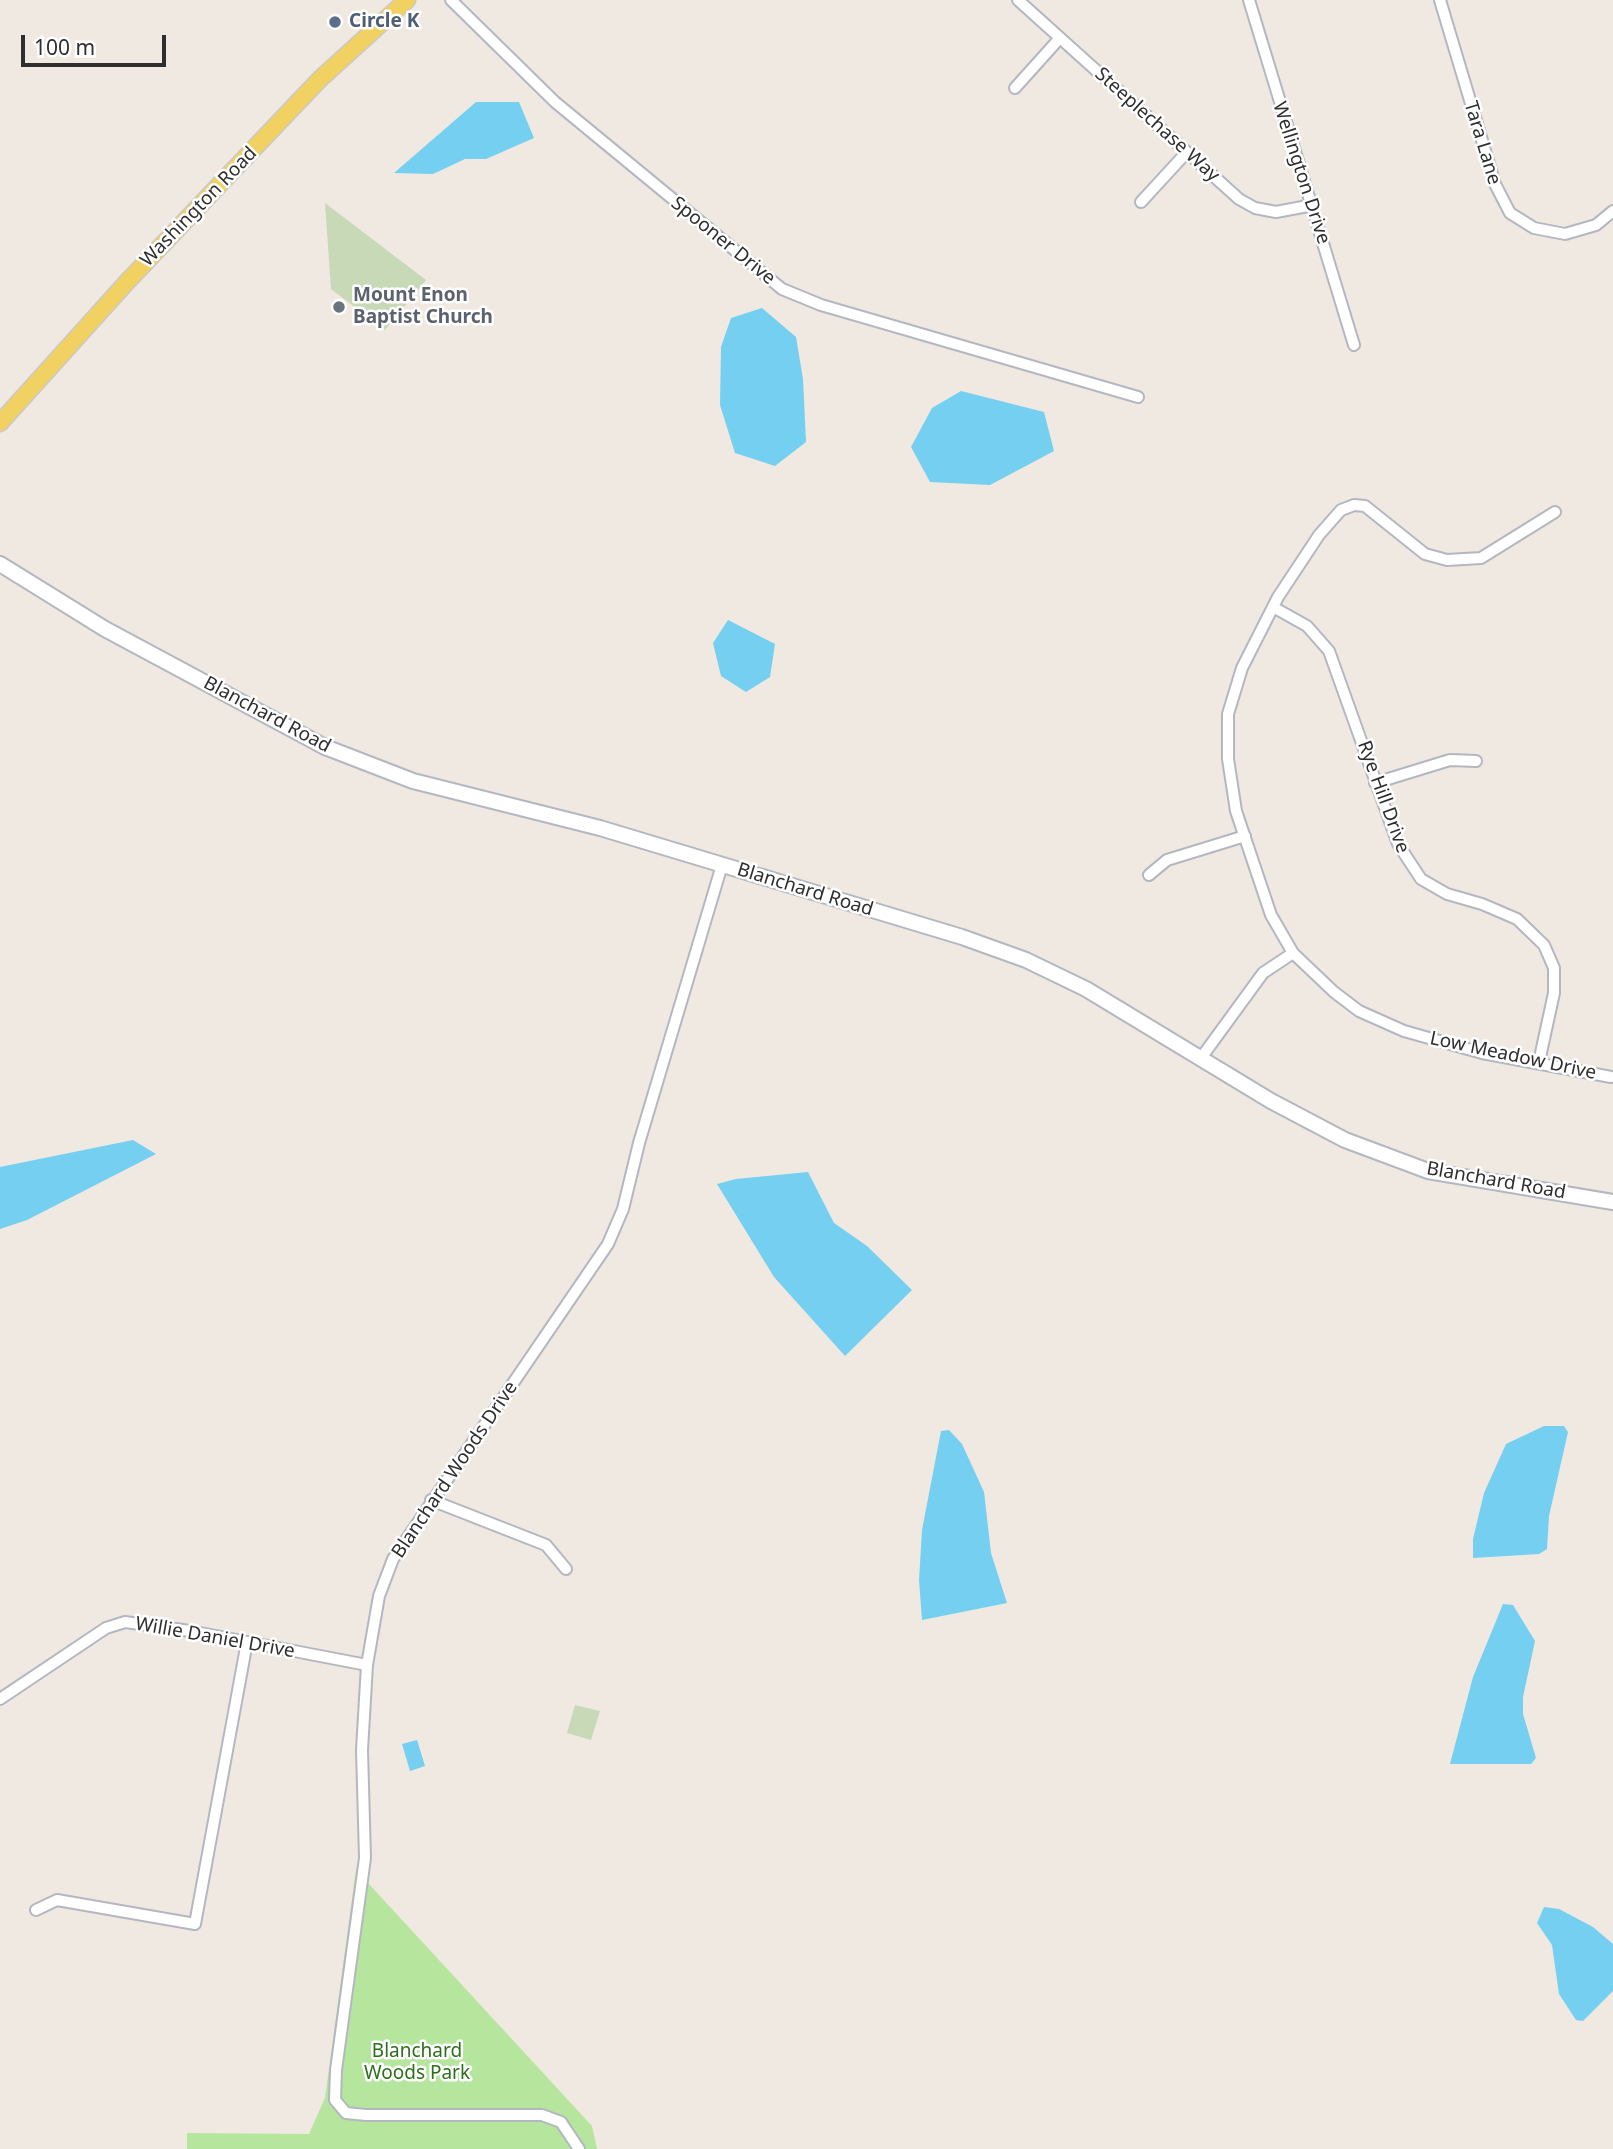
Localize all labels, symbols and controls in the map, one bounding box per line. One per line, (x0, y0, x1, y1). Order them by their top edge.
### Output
place label: Circle K (349, 11, 419, 33)
marker: Circle K (327, 14, 343, 30)
scale bar (24, 21, 170, 65)
text: 100 m (34, 33, 95, 61)
street label: Steeplechase Way (1090, 63, 1224, 187)
street label: Wellington Drive (1267, 99, 1335, 247)
street label: Tara Lane (1459, 99, 1505, 187)
street label: Washington Road (136, 142, 262, 272)
street label: Spooner Drive (666, 192, 780, 290)
place label: Mount Enon Baptist Church (353, 285, 493, 329)
marker: Mount Enon Baptist Church (331, 299, 347, 315)
street label: Blanchard Road (199, 672, 335, 758)
street label: Rye Hill Drive (1352, 738, 1414, 856)
street label: Blanchard Road (734, 858, 876, 922)
street label: Low Meadow Drive (1428, 1027, 1598, 1085)
street label: Blanchard Road (1425, 1158, 1567, 1204)
street label: Blanchard Woods Drive (387, 1377, 523, 1563)
street label: Willie Daniel Drive (133, 1613, 297, 1663)
park label: Blanchard Woods Park (364, 2041, 470, 2085)

